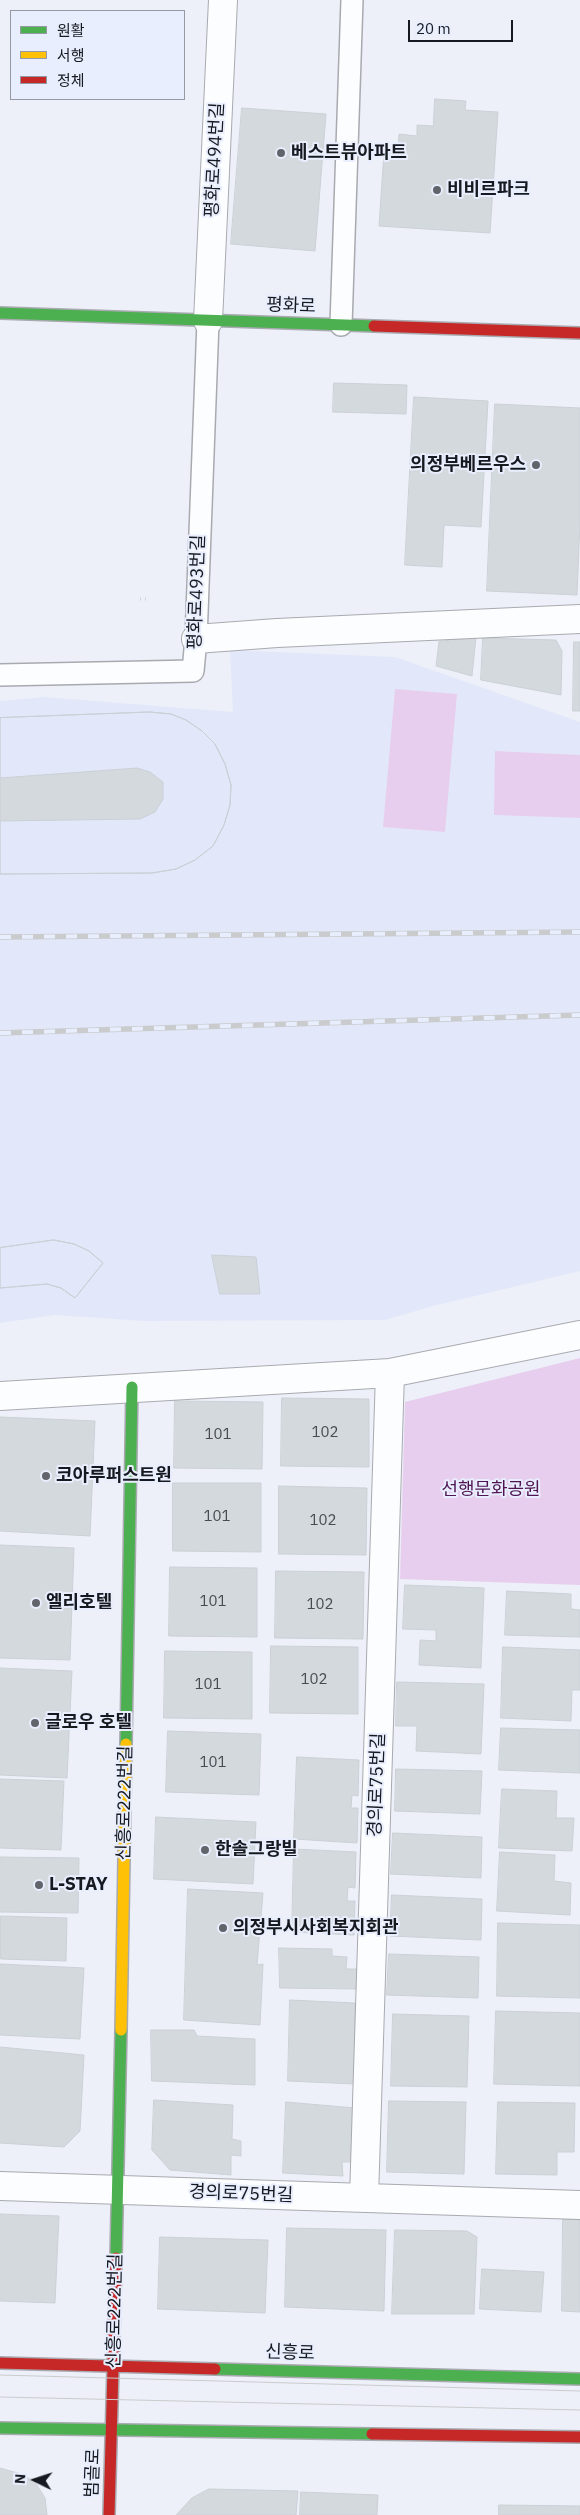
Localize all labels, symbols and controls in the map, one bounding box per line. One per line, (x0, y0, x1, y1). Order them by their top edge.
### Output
legend (10, 10, 185, 100)
scale bar (410, 10, 515, 42)
text: 20 m (416, 19, 451, 38)
text: 원활 (57, 21, 85, 40)
text: 서행 (57, 46, 85, 65)
text: 정체 (57, 71, 85, 90)
street label: 평화로494번길 (201, 102, 229, 218)
place label: 베스트뷰아파트 (291, 142, 407, 164)
marker: 베스트뷰아파트 (275, 147, 287, 159)
place label: 비비르파크 (447, 179, 530, 201)
marker: 비비르파크 (431, 184, 443, 196)
street label: 평화로 (266, 294, 316, 318)
place label: 의정부베르우스 (410, 454, 526, 476)
marker: 의정부베르우스 (530, 459, 542, 471)
street label: 평화로493번길 (184, 534, 210, 650)
house number: 102 (312, 1424, 338, 1442)
house number: 101 (205, 1426, 231, 1444)
place label: 코아루퍼스트원 (56, 1465, 172, 1487)
marker: 코아루퍼스트원 (40, 1470, 52, 1482)
park label: 선행문화공원 (441, 1479, 541, 1501)
house number: 101 (204, 1508, 230, 1526)
house number: 102 (310, 1512, 336, 1530)
place label: 엘리호텔 (46, 1592, 112, 1614)
house number: 101 (200, 1593, 226, 1611)
house number: 102 (307, 1596, 333, 1614)
marker: 엘리호텔 (30, 1597, 42, 1609)
house number: 102 (301, 1671, 327, 1689)
house number: 101 (195, 1676, 221, 1694)
place label: 글로우 호텔 (45, 1712, 132, 1734)
marker: 글로우 호텔 (29, 1717, 41, 1729)
street label: 경의로75번길 (364, 1732, 390, 1838)
street label: 신흥로222번길 (113, 1745, 137, 1861)
house number: 101 (200, 1754, 226, 1772)
place label: 한솔그랑빌 (215, 1839, 298, 1861)
marker: 한솔그랑빌 (199, 1844, 211, 1856)
place label: L-STAY (49, 1874, 108, 1896)
marker: L-STAY (33, 1879, 45, 1891)
place label: 의정부시사회복지회관 (233, 1917, 399, 1939)
marker: 의정부시사회복지회관 (217, 1922, 229, 1934)
street label: 경의로75번길 (188, 2181, 294, 2207)
street label: 신흥로222번길 (103, 2253, 127, 2369)
street label: 신흥로 (265, 2341, 315, 2365)
street label: 범골로 (81, 2448, 105, 2498)
north arrow (10, 2455, 60, 2505)
text: N (11, 2473, 29, 2485)

